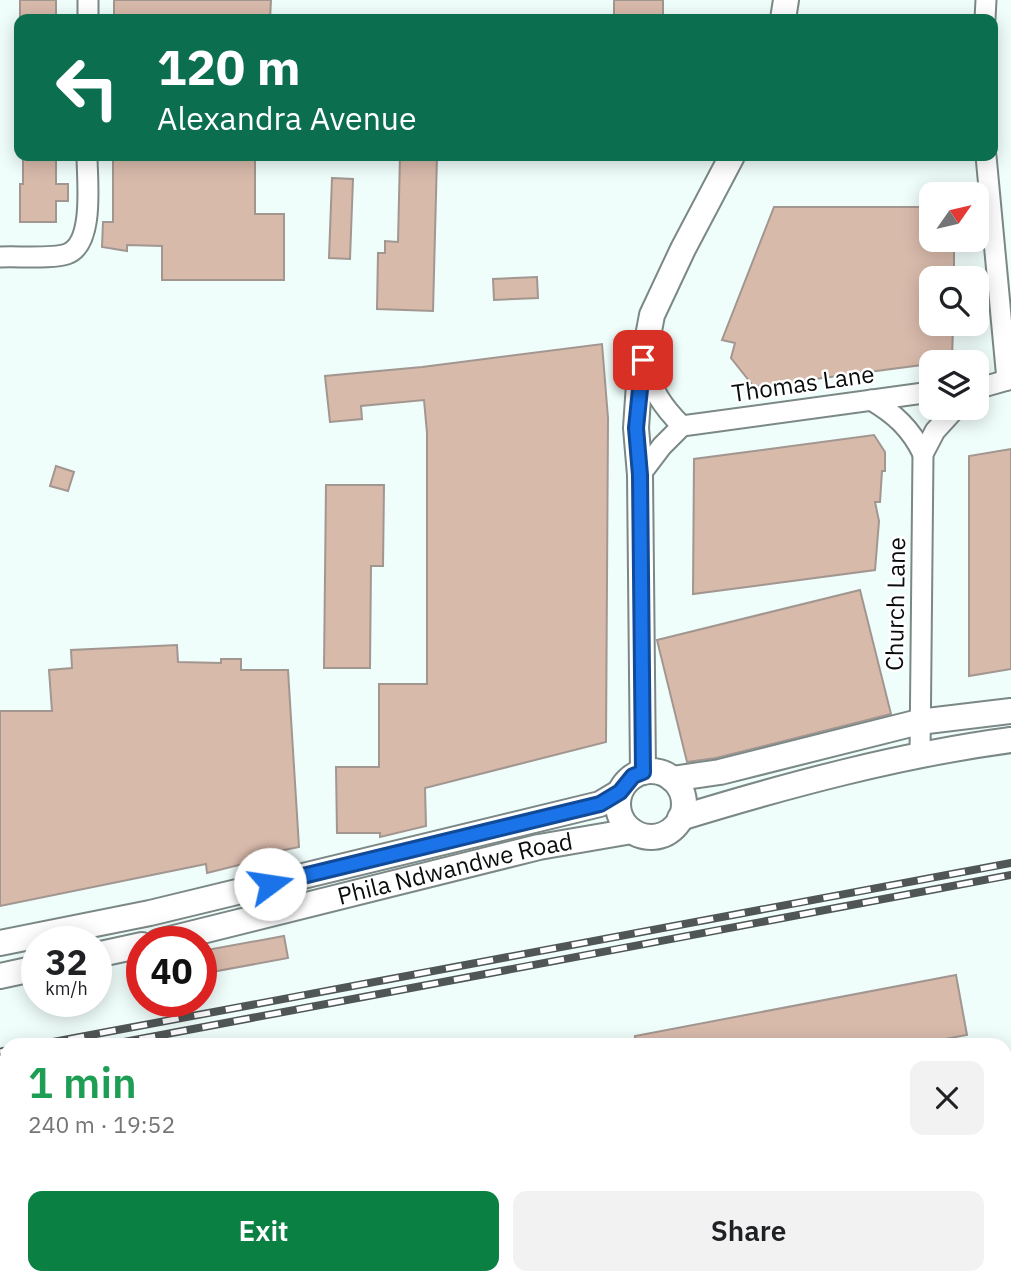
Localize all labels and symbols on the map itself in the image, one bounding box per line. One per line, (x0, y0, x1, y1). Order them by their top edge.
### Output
north arrow (919, 182, 989, 252)
pin (613, 330, 673, 390)
street label: Thomas Lane (730, 357, 876, 409)
street label: Church Lane (878, 537, 912, 671)
street label: Phila Ndwandwe Road (334, 825, 575, 912)
position arrow (233, 847, 307, 921)
speed limit sign: 40 (126, 926, 217, 1017)

